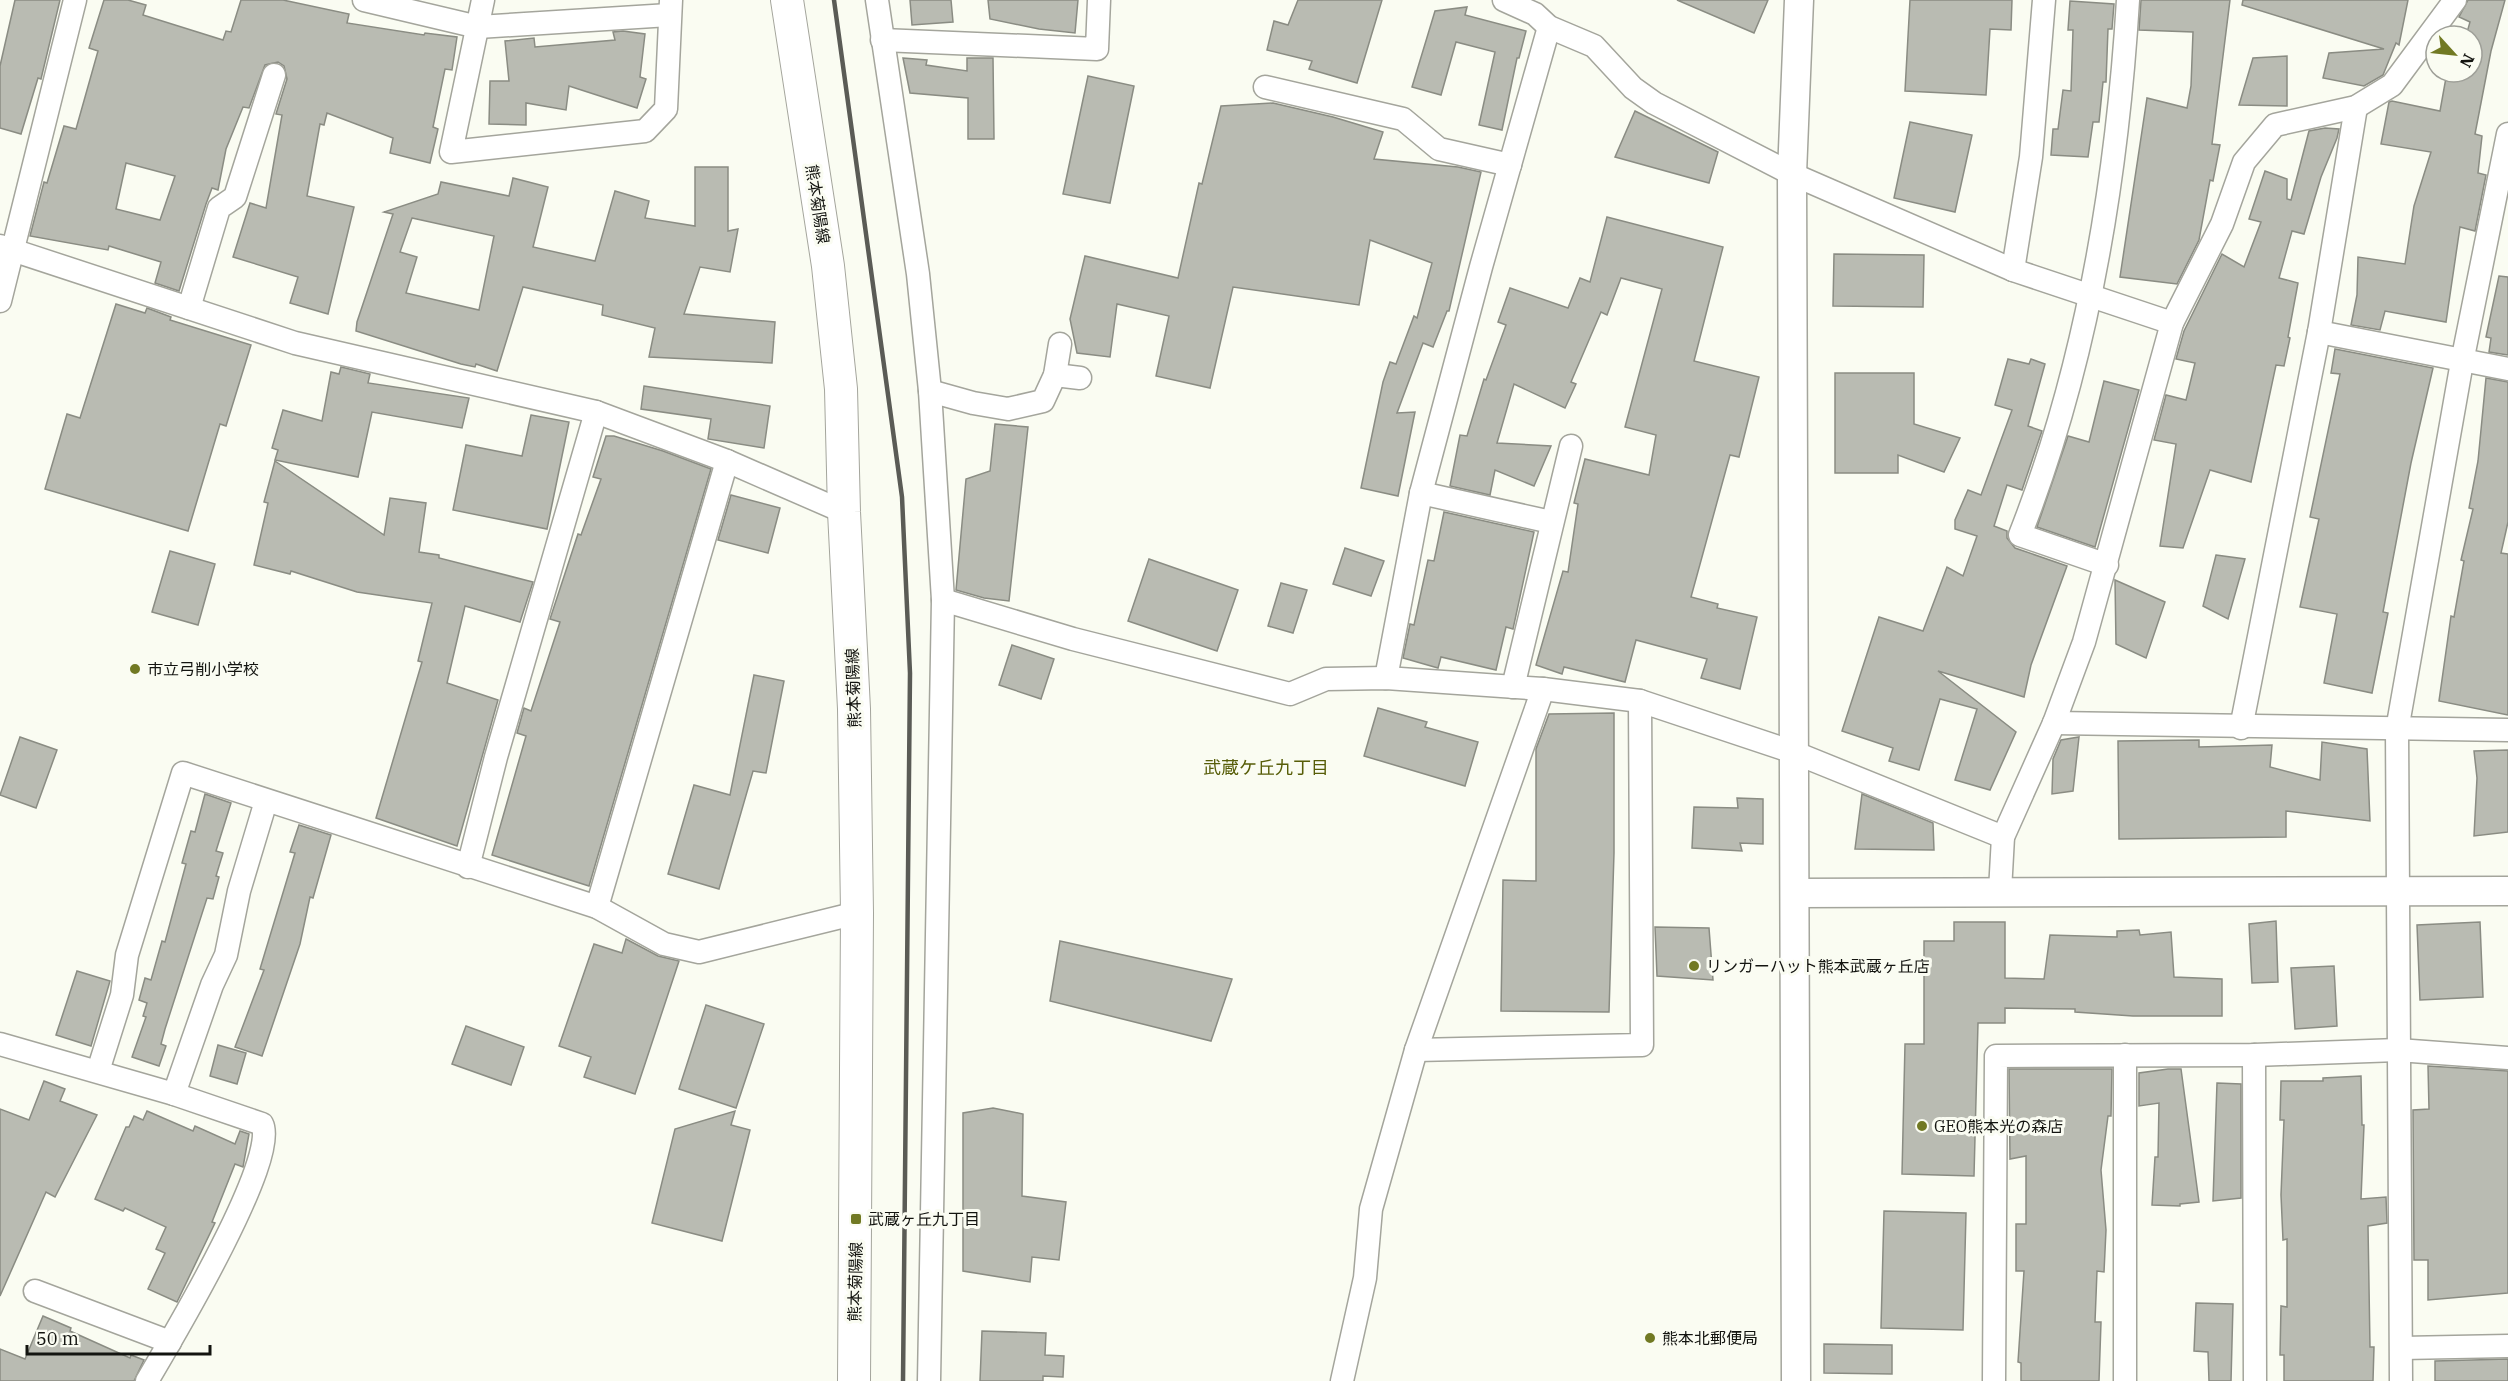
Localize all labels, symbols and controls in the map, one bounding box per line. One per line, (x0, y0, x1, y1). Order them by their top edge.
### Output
north arrow (2424, 24, 2484, 84)
text: N (2456, 51, 2479, 71)
street label: 熊本菊陽線 (802, 163, 834, 245)
street label: 熊本菊陽線 (842, 648, 864, 728)
place label: 市立弓削小学校 (147, 659, 259, 679)
marker: 市立弓削小学校 (128, 662, 142, 676)
district label: 武蔵ケ丘九丁目 (1203, 756, 1329, 779)
place label: リンガーハット熊本武蔵ヶ丘店 (1706, 956, 1930, 976)
marker: リンガーハット熊本武蔵ヶ丘店 (1687, 959, 1701, 973)
place label: GEO熊本光の森店 (1934, 1116, 2063, 1136)
marker: GEO熊本光の森店 (1915, 1119, 1929, 1133)
place label: 武蔵ヶ丘九丁目 (868, 1209, 980, 1229)
marker: 武蔵ヶ丘九丁目 (849, 1212, 863, 1226)
street label: 熊本菊陽線 (844, 1242, 866, 1322)
scale bar (27, 1318, 210, 1356)
text: 50 m (36, 1327, 79, 1350)
place label: 熊本北郵便局 (1662, 1328, 1758, 1348)
marker: 熊本北郵便局 (1643, 1331, 1657, 1345)

